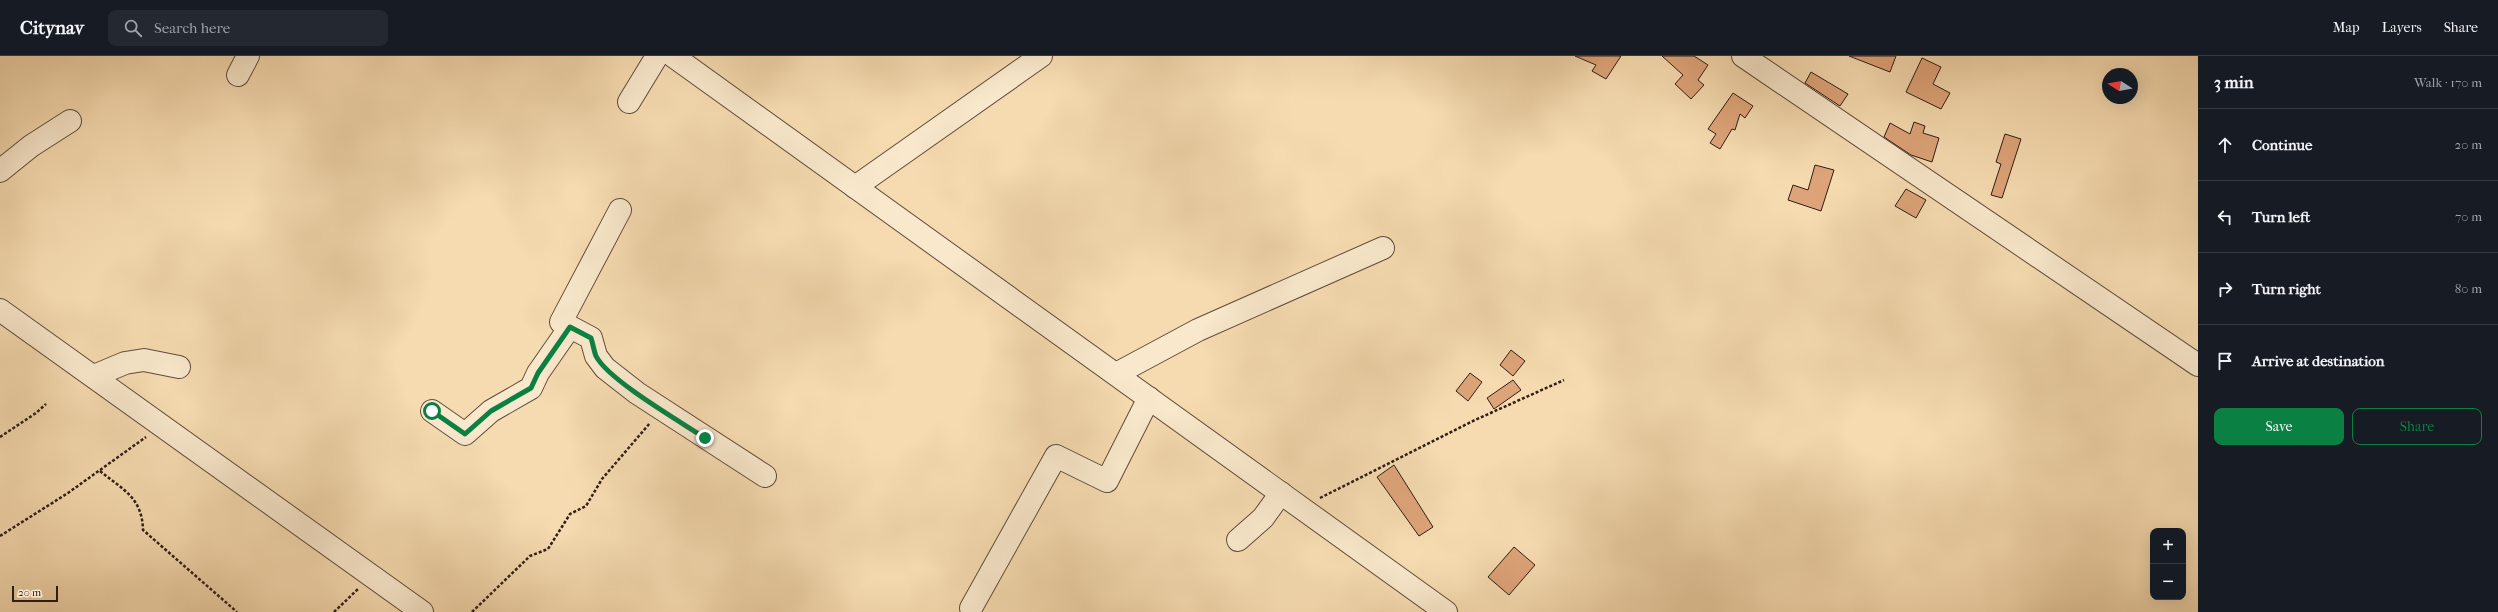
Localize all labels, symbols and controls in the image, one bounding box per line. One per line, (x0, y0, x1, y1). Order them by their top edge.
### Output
search box (108, 10, 388, 46)
text: Citynav (20, 17, 84, 39)
icon: search (122, 17, 144, 39)
text: Search here (154, 19, 230, 37)
text: Map (2333, 19, 2360, 36)
text: Layers (2382, 19, 2422, 36)
text: Share (2444, 19, 2478, 36)
north arrow (2102, 68, 2138, 104)
text: 3 min (2214, 72, 2254, 92)
text: Walk · 170 m (2414, 75, 2482, 90)
icon: ahead (2214, 134, 2236, 156)
text: Continue (2252, 136, 2312, 154)
text: 20 m (2455, 137, 2482, 152)
icon: left (2214, 206, 2236, 228)
text: Turn left (2252, 208, 2310, 226)
text: 70 m (2455, 209, 2482, 224)
icon: right (2214, 278, 2236, 300)
text: Turn right (2252, 280, 2321, 298)
text: 80 m (2455, 281, 2482, 296)
icon: arrive (2214, 350, 2236, 372)
text: Arrive at destination (2252, 352, 2384, 370)
route start (423, 402, 441, 420)
button: Save (2214, 408, 2344, 445)
button: Share (2352, 408, 2482, 445)
route end (696, 429, 714, 447)
map controls (2150, 528, 2186, 600)
button: + (2150, 528, 2186, 564)
button: − (2150, 564, 2186, 600)
scale bar (12, 584, 58, 603)
text: 20 m (18, 586, 41, 599)

